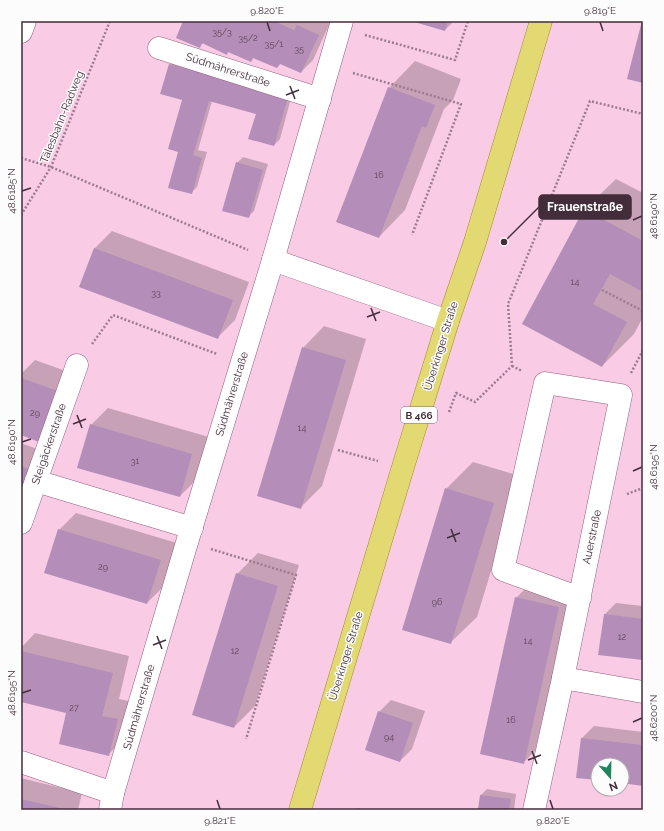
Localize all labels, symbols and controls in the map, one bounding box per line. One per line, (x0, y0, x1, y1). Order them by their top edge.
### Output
text: 9.820°E (250, 5, 284, 16)
text: 9.819°E (584, 5, 616, 16)
house number: 35/3 (212, 27, 232, 37)
house number: 35/2 (238, 33, 258, 43)
house number: 35/1 (265, 39, 284, 49)
house number: 35 (294, 44, 304, 54)
street label: Südmährerstraße (184, 50, 272, 90)
street label: Tälesbahn-Radweg (38, 69, 86, 165)
text: 48.6185°N (6, 168, 17, 214)
house number: 16 (374, 170, 384, 180)
text: 48.6190°N (648, 193, 659, 239)
callout: Frauenstraße (539, 195, 631, 219)
text: Frauenstraße (547, 200, 623, 214)
house number: 14 (571, 277, 579, 287)
house number: 33 (151, 288, 161, 298)
street label: Überkinger Straße (421, 299, 461, 392)
street label: Südmährerstraße (213, 350, 251, 438)
street label: Steigäckerstraße (29, 401, 69, 486)
road number: B 466 (401, 407, 437, 423)
house number: 29 (30, 408, 40, 418)
text: 48.6190°N (6, 419, 17, 465)
house number: 14 (298, 423, 306, 433)
text: 48.6195°N (648, 444, 659, 490)
house number: 31 (131, 456, 139, 466)
street label: Auerstraße (580, 508, 604, 566)
house number: 29 (98, 562, 108, 572)
house number: 96 (432, 597, 443, 607)
street label: Überkinger Straße (326, 609, 366, 702)
house number: 12 (618, 632, 627, 642)
house number: 14 (524, 636, 532, 646)
house number: 12 (231, 646, 240, 656)
street label: Südmährerstraße (121, 662, 158, 751)
text: 48.6195°N (6, 670, 17, 716)
text: 48.6200°N (648, 695, 659, 741)
house number: 27 (69, 703, 79, 713)
house number: 16 (506, 715, 516, 725)
house number: 94 (384, 732, 394, 742)
north arrow (590, 757, 630, 797)
text: N (607, 778, 619, 793)
text: 9.821°E (204, 815, 236, 826)
text: 9.820°E (536, 815, 570, 826)

